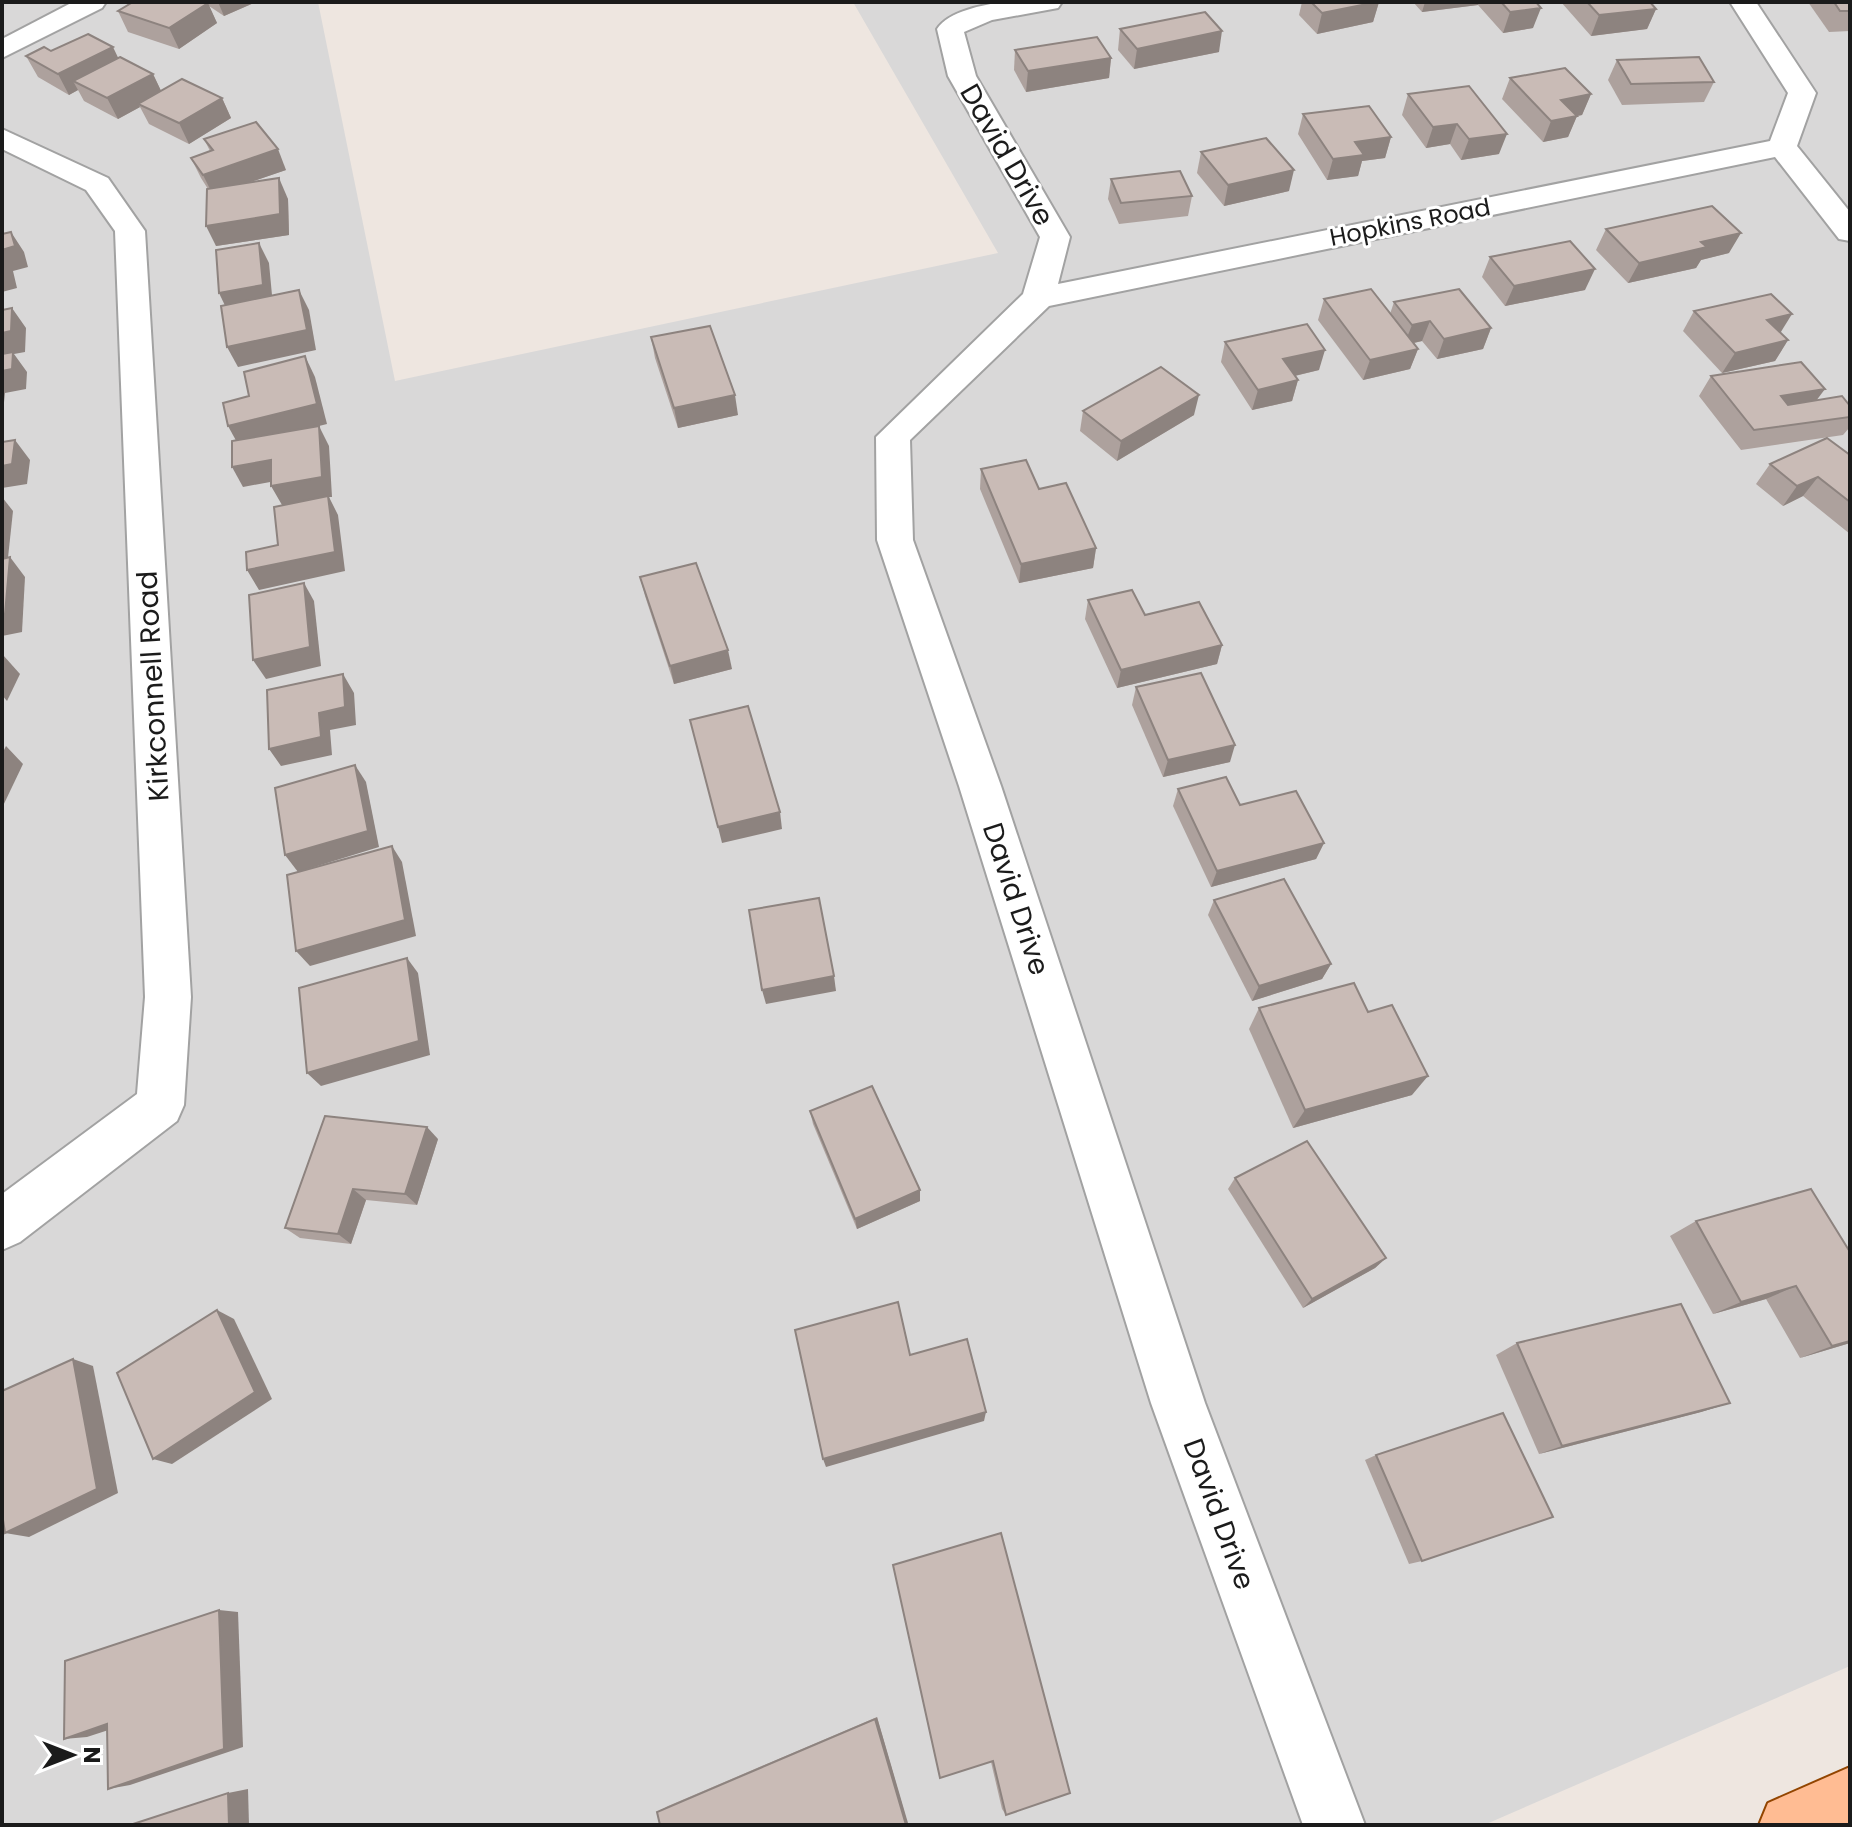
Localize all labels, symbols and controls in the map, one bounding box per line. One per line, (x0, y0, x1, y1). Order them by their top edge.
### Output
street label: David Drive (951, 77, 1063, 233)
street label: Hopkins Road (1327, 190, 1493, 254)
street label: Kirkconnell Road (127, 570, 179, 802)
street label: David Drive (973, 818, 1059, 980)
street label: David Drive (1174, 1433, 1264, 1595)
north arrow (32, 1715, 112, 1795)
text: N (76, 1747, 107, 1763)

